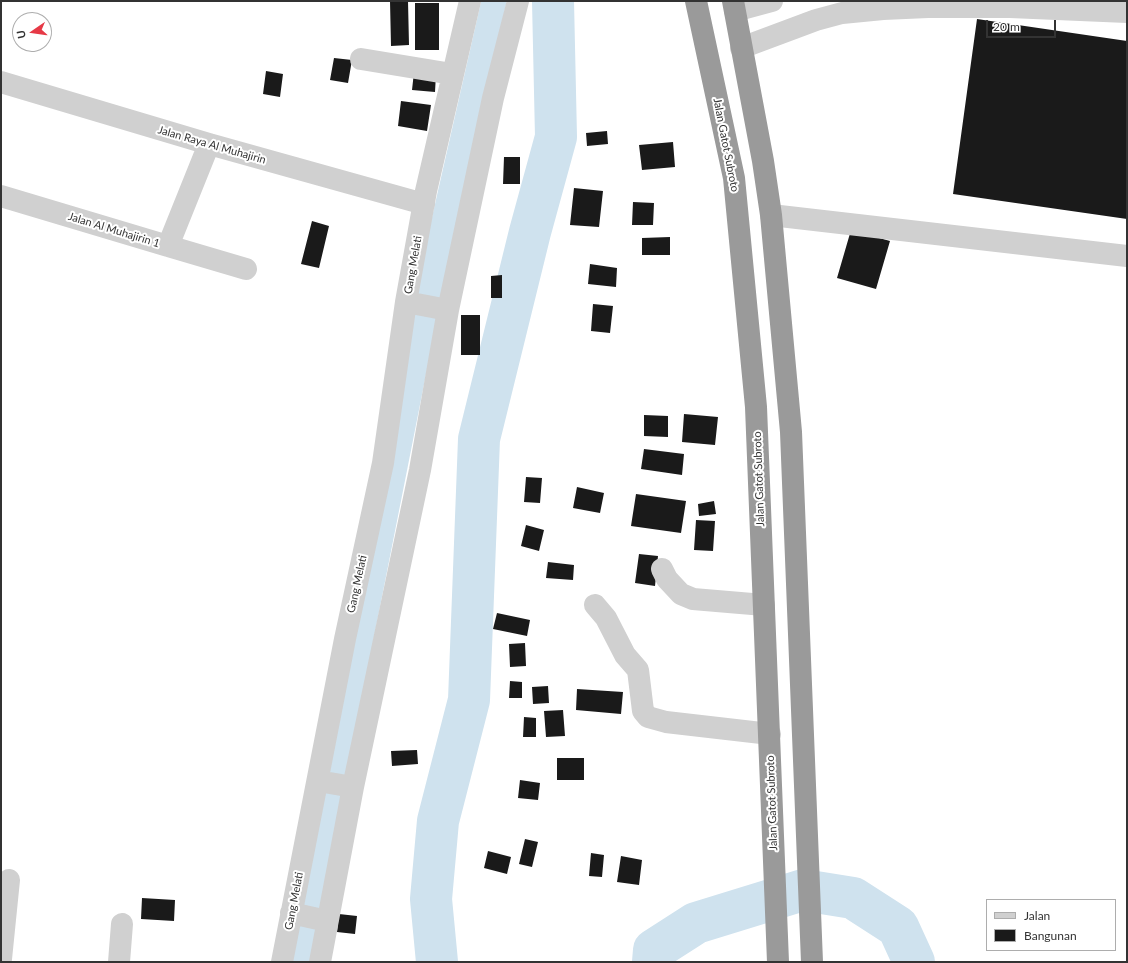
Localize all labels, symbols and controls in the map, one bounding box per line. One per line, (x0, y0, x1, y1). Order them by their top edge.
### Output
north arrow (12, 12, 52, 52)
scale bar (988, 12, 1058, 38)
text: 20 m (993, 19, 1020, 34)
text: U (14, 29, 28, 40)
street label: Jalan Gatot Subroto (710, 97, 742, 193)
street label: Jalan Raya Al Muhajirin (157, 123, 267, 167)
street label: Jalan Al Muhajirin 1 (67, 210, 161, 250)
street label: Gang Melati (401, 235, 425, 295)
street label: Jalan Gatot Subroto (751, 431, 767, 527)
street label: Gang Melati (344, 554, 370, 614)
street label: Jalan Gatot Subroto (764, 755, 780, 851)
street label: Gang Melati (282, 871, 306, 931)
legend (986, 899, 1116, 951)
text: Jalan (1024, 908, 1050, 923)
text: Bangunan (1024, 928, 1077, 943)

